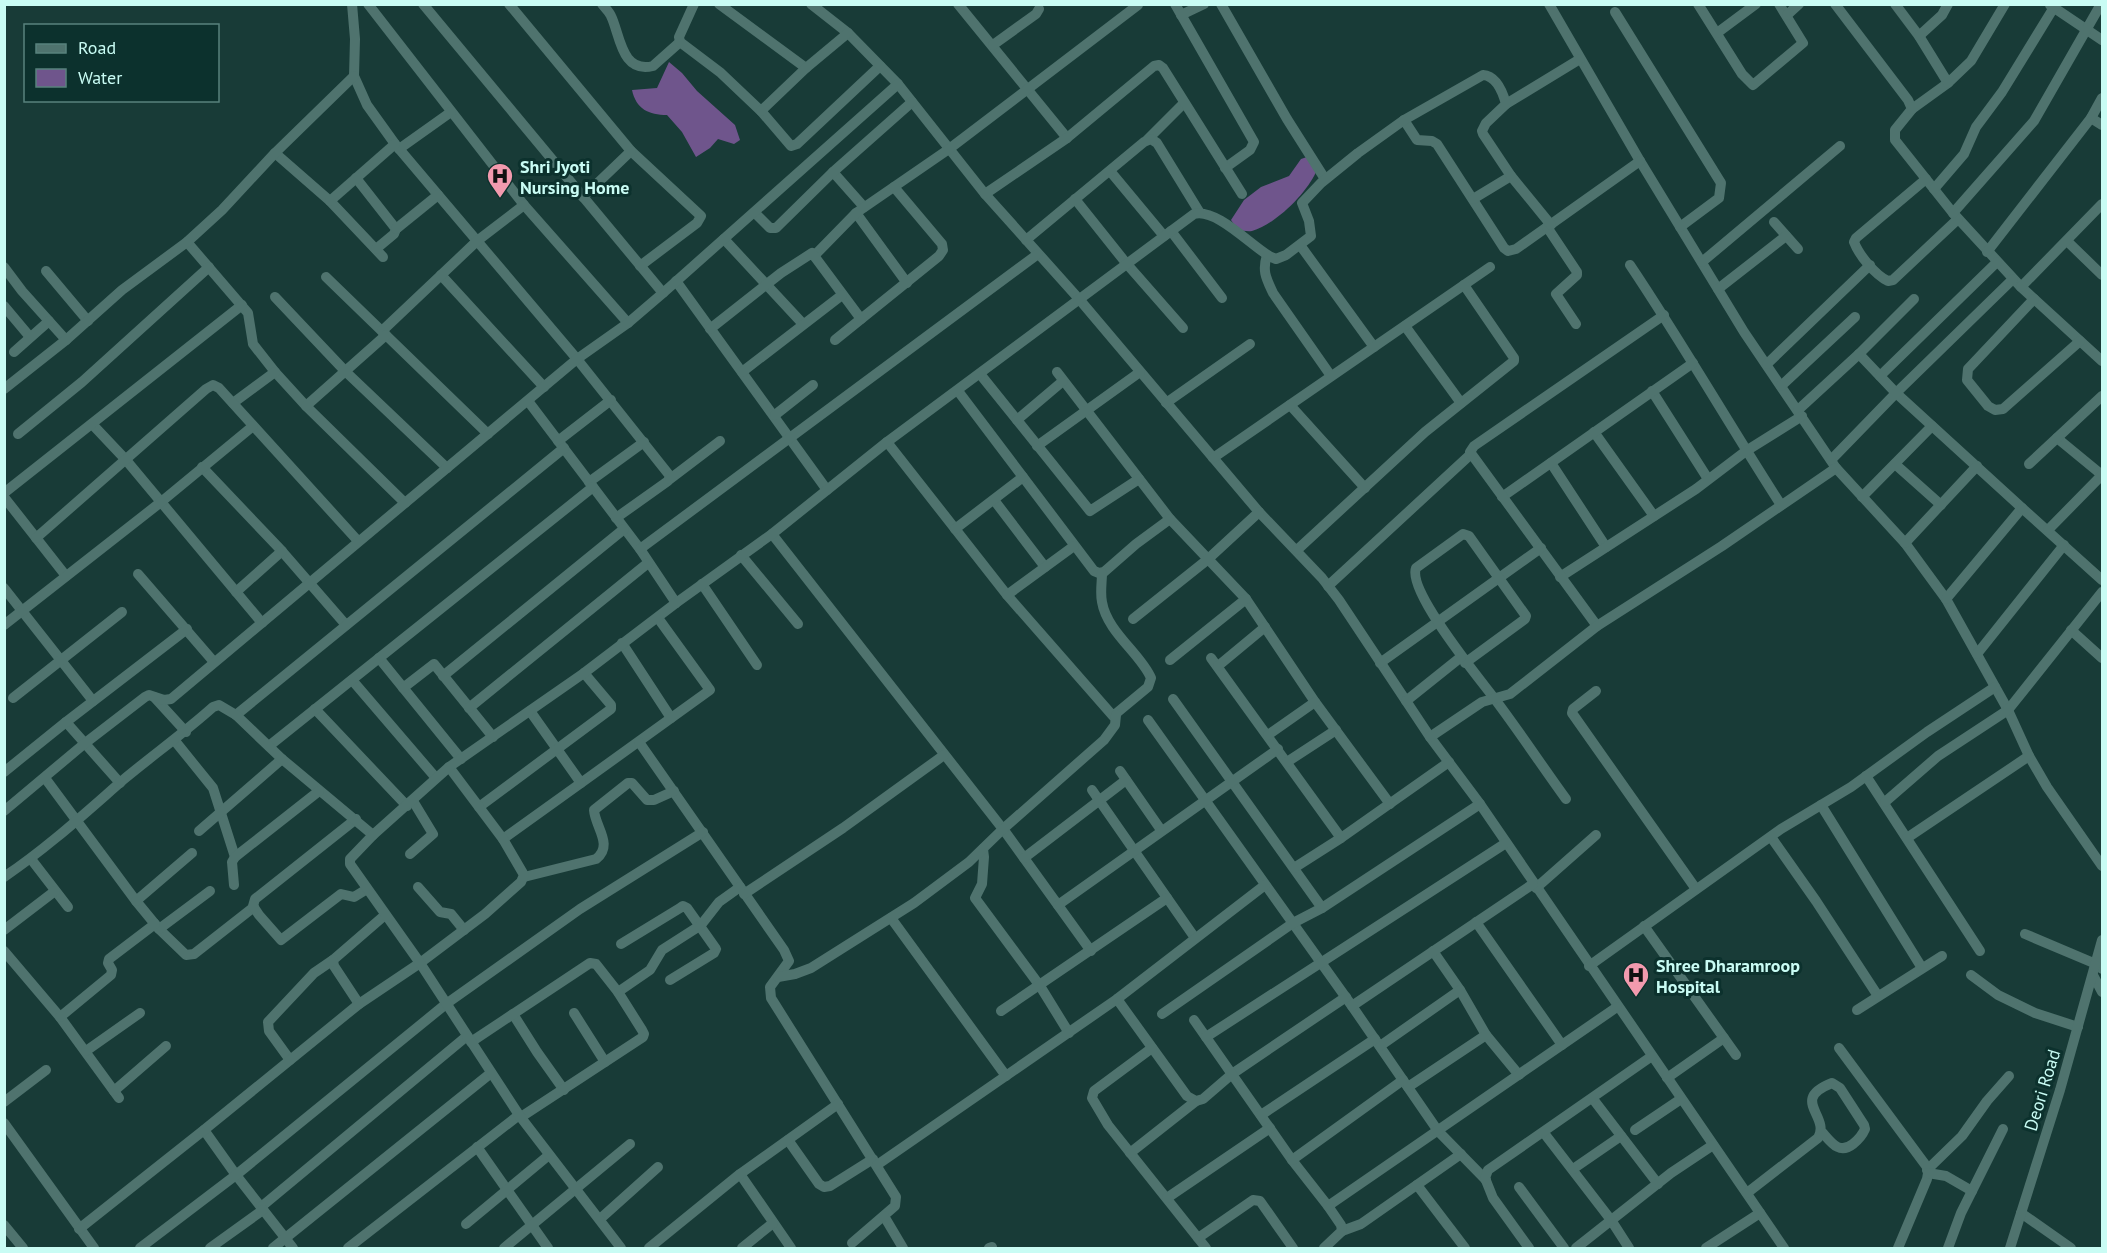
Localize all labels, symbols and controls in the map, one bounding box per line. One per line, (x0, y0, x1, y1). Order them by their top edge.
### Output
legend (24, 24, 219, 102)
text: Road (78, 36, 116, 59)
text: Water (78, 66, 122, 89)
place label: Shri Jyoti Nursing Home (520, 155, 629, 199)
hospital icon: Shri Jyoti Nursing Home (485, 161, 515, 199)
place label: Shree Dharamroop Hospital (1656, 954, 1800, 998)
hospital icon: Shree Dharamroop Hospital (1621, 960, 1651, 998)
street label: Deori Road (2019, 1046, 2065, 1134)

